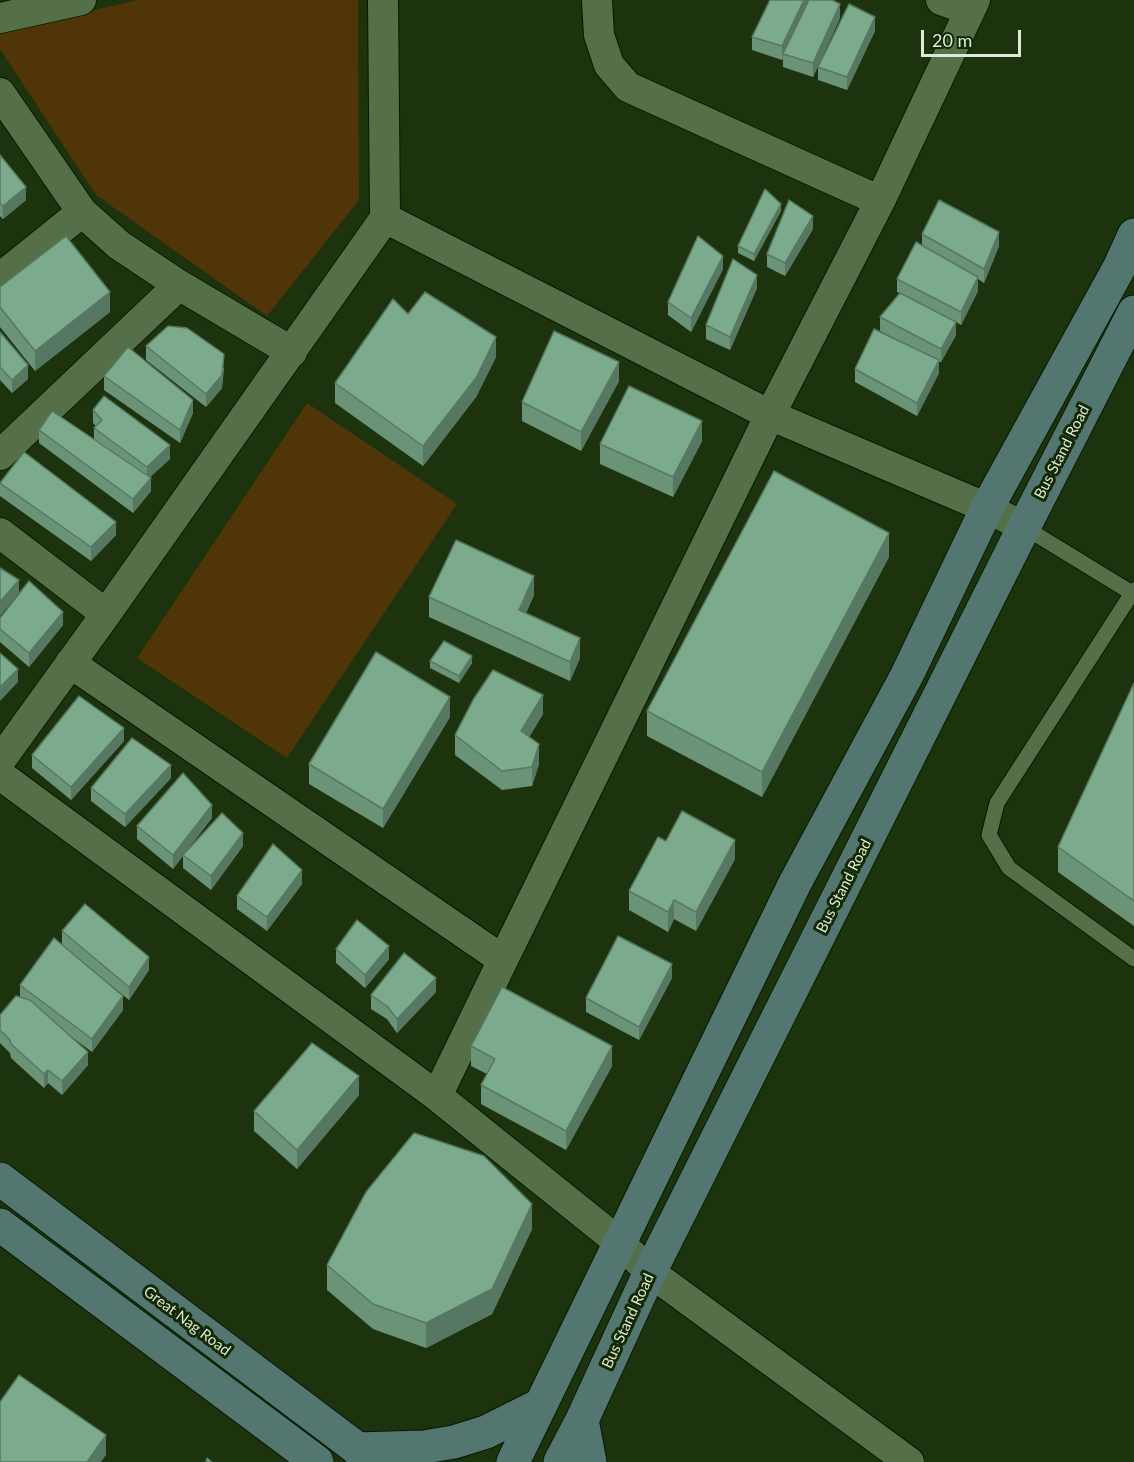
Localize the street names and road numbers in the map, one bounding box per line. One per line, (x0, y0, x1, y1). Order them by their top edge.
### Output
street label: Bus Stand Road (1031, 402, 1093, 502)
street label: Bus Stand Road (813, 836, 875, 936)
street label: Bus Stand Road (598, 1271, 658, 1371)
street label: Great Nag Road (140, 1282, 234, 1360)

